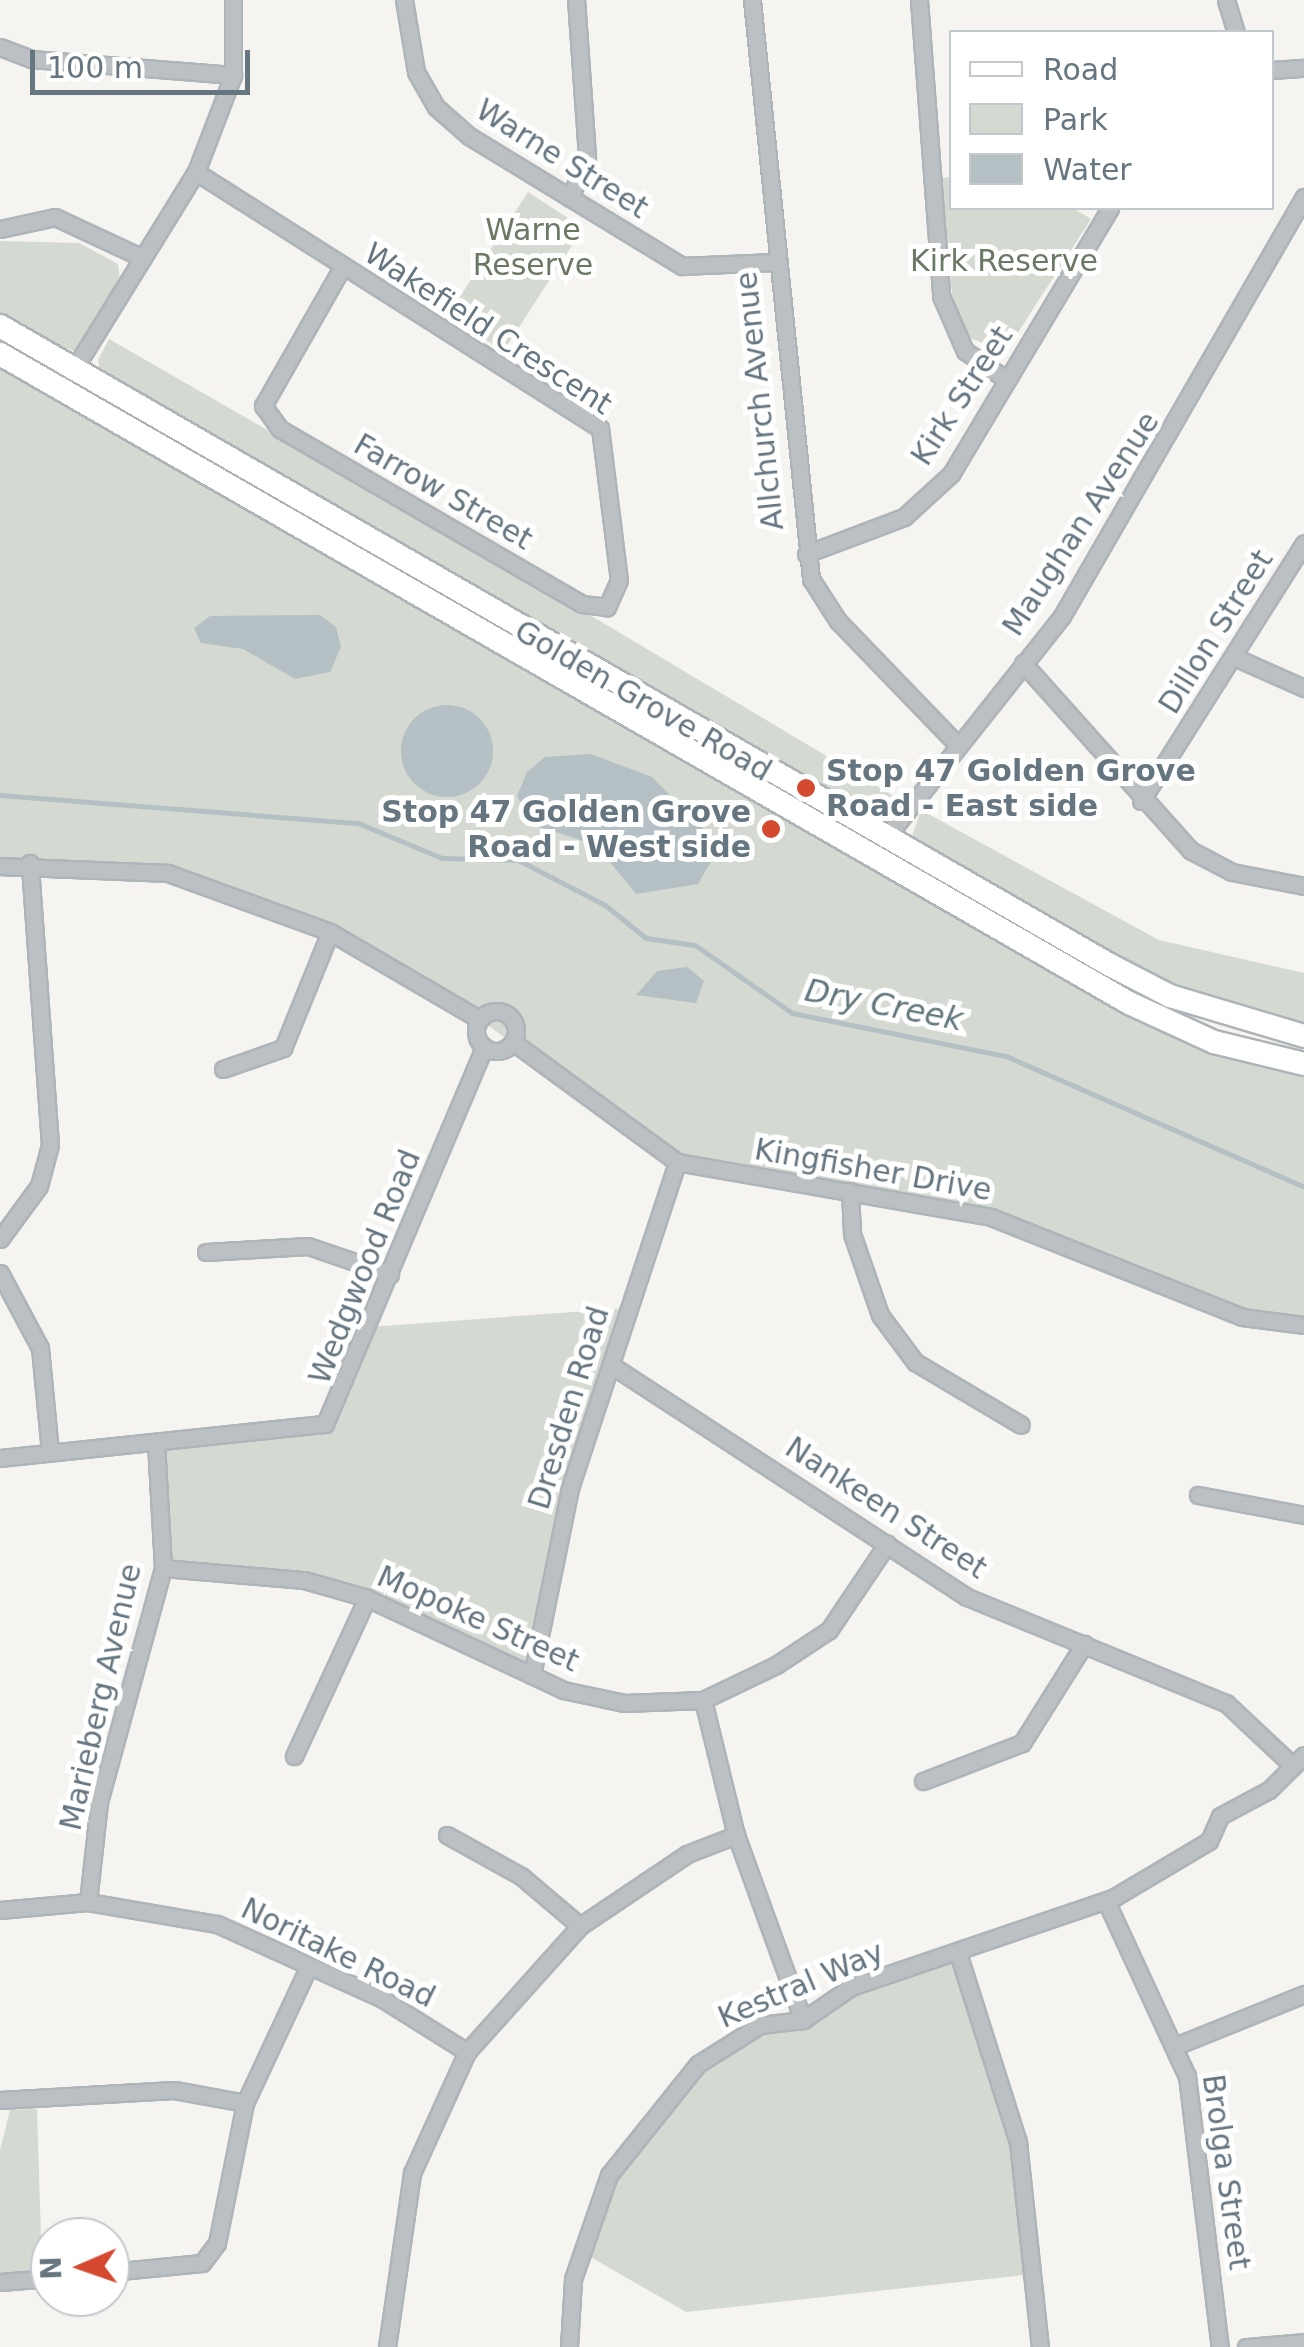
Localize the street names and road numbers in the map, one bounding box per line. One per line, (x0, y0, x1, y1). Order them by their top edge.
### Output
street label: Warne Street (469, 92, 655, 226)
street label: Wakefield Crescent (358, 236, 618, 422)
street label: Allchurch Avenue (729, 270, 791, 532)
street label: Kirk Street (904, 320, 1020, 472)
street label: Maughan Avenue (995, 405, 1167, 643)
street label: Farrow Street (347, 426, 539, 558)
street label: Dillon Street (1151, 544, 1281, 720)
street label: Golden Grove Road (508, 613, 778, 789)
street label: Kingfisher Drive (752, 1131, 994, 1209)
street label: Wedgwood Road (302, 1145, 428, 1389)
street label: Dresden Road (521, 1302, 617, 1514)
street label: Nankeen Street (779, 1430, 993, 1586)
street label: Mopoke Street (372, 1558, 584, 1680)
street label: Marieberg Avenue (53, 1560, 149, 1834)
street label: Noritake Road (235, 1891, 441, 2015)
street label: Kestral Way (713, 1934, 889, 2036)
street label: Brolga Street (1194, 2072, 1258, 2272)

